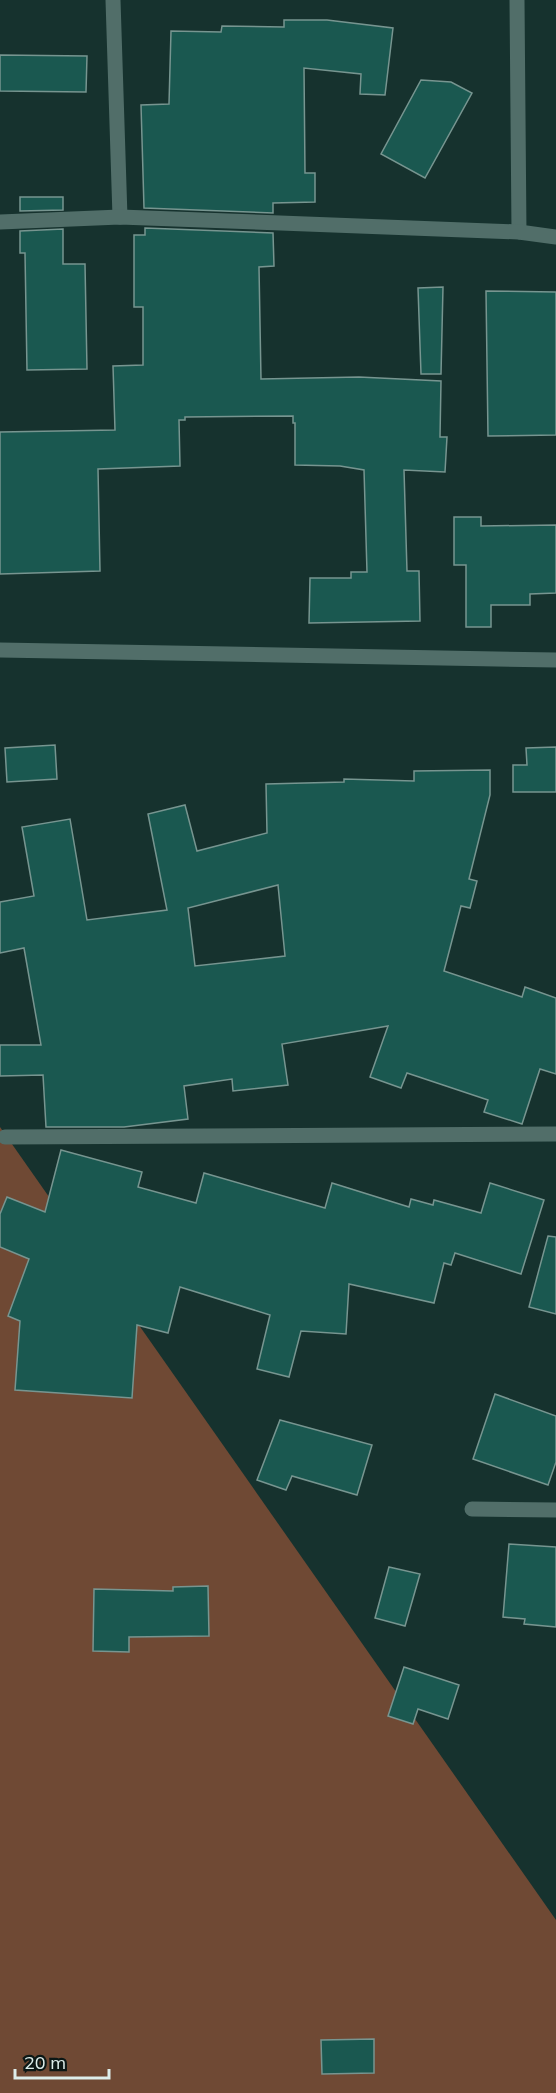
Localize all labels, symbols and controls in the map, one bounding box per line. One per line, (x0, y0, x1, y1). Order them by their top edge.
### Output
scale bar (15, 2042, 110, 2080)
text: 20 m (24, 2051, 66, 2074)

